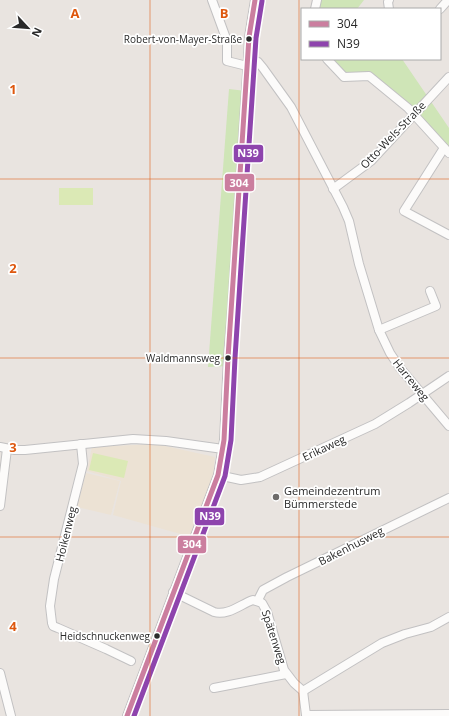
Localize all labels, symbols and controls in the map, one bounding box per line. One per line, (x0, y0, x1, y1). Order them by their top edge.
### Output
text: A (71, 4, 80, 22)
text: B (220, 4, 229, 22)
north arrow (8, 8, 48, 48)
legend (301, 8, 441, 60)
text: 304 (337, 15, 358, 32)
text: N (29, 25, 46, 40)
place label: Robert-von-Mayer-Straße (124, 32, 242, 46)
marker: Robert-von-Mayer-Straße (244, 34, 254, 44)
text: N39 (337, 35, 360, 52)
text: 1 (9, 80, 17, 98)
street label: Otto-Wels-Straße (357, 98, 429, 172)
line badge: N39 (233, 144, 264, 163)
text: N39 (237, 145, 259, 160)
line badge: 304 (224, 173, 255, 192)
text: 304 (230, 175, 249, 190)
text: 2 (9, 259, 17, 277)
place label: Waldmannsweg (146, 351, 221, 365)
marker: Waldmannsweg (223, 353, 233, 363)
street label: Harreweg (390, 356, 433, 404)
street label: Erikaweg (300, 431, 348, 464)
text: 3 (9, 438, 17, 456)
place label: Gemeindezentrum Bümmerstede (284, 483, 380, 511)
marker: Gemeindezentrum Bümmerstede (271, 492, 281, 502)
street label: Hoikenweg (51, 504, 80, 563)
line badge: N39 (194, 507, 225, 526)
text: N39 (199, 508, 221, 523)
street label: Bakenhusweg (316, 523, 386, 568)
line badge: 304 (177, 535, 207, 554)
text: 304 (183, 536, 202, 551)
street label: Spätenweg (259, 608, 290, 666)
text: 4 (9, 617, 17, 635)
place label: Heidschnuckenweg (60, 629, 151, 643)
marker: Heidschnuckenweg (152, 631, 162, 641)

